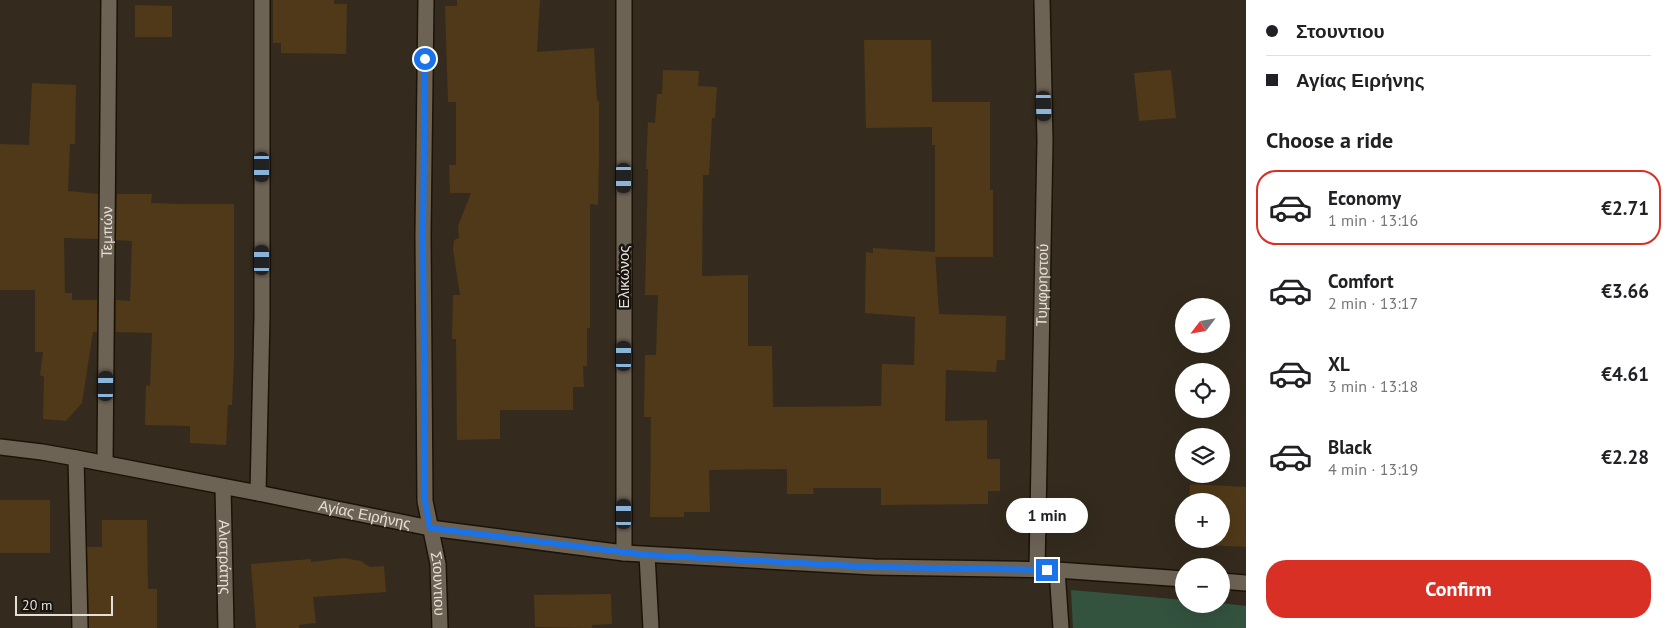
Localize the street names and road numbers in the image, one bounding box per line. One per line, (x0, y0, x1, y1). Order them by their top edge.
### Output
street label: Τεμπών (97, 206, 116, 258)
street label: Τυμφρηστού (1032, 244, 1052, 326)
street label: Ελικώνος (614, 246, 633, 308)
street label: Αγίας Ειρήνης (317, 496, 413, 533)
street label: Αλιστράτης (215, 519, 235, 595)
street label: Στουντιου (427, 550, 450, 616)

